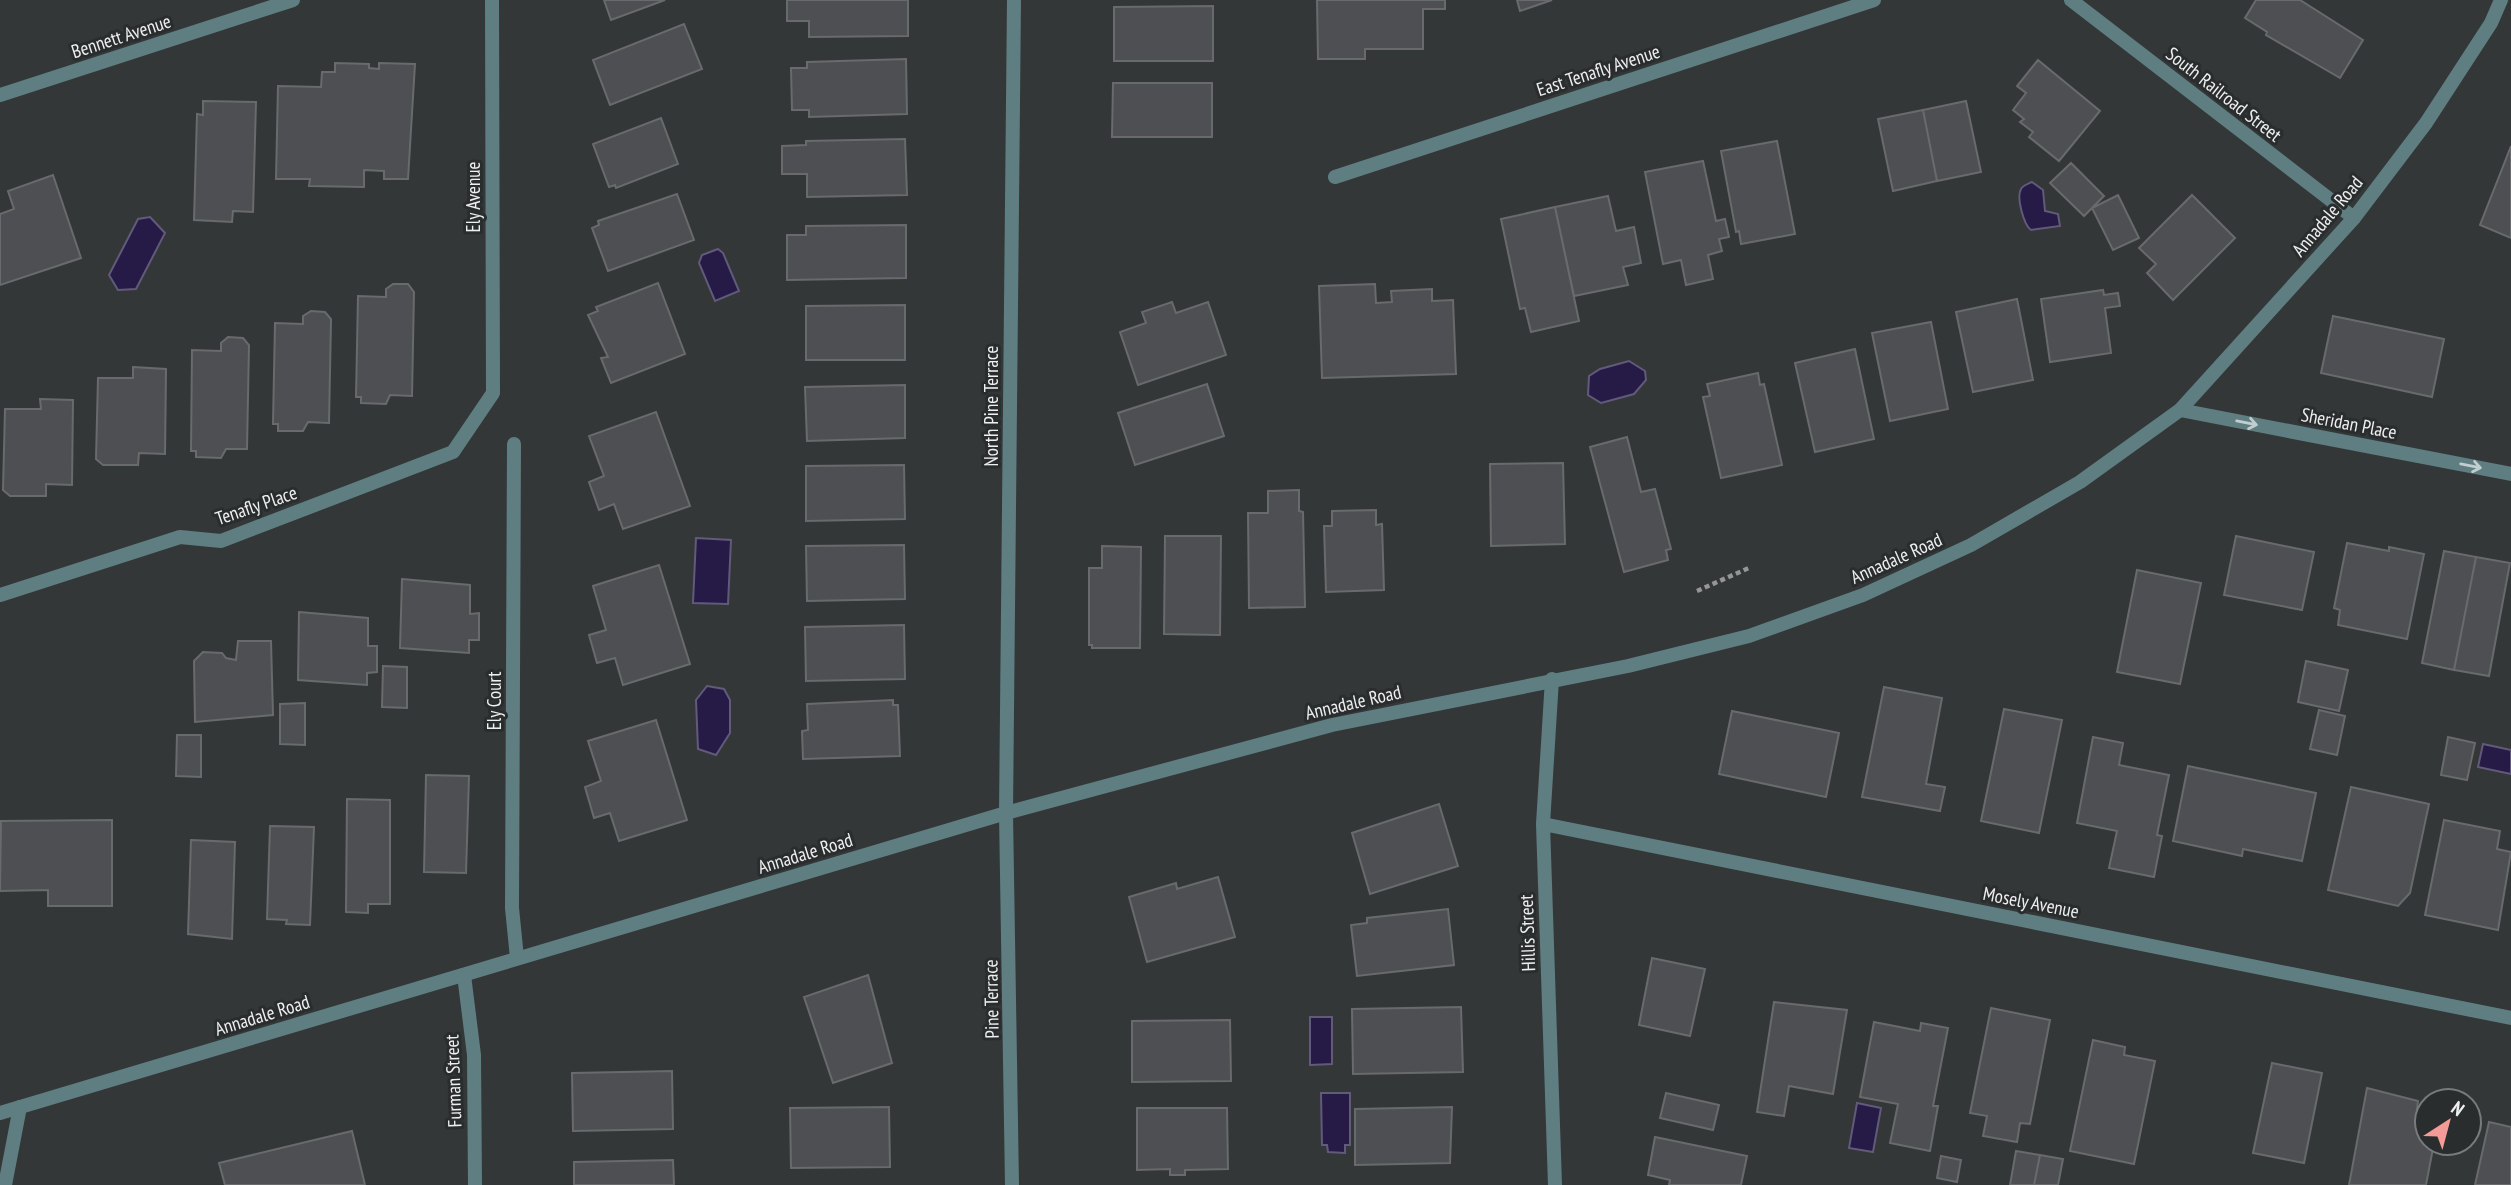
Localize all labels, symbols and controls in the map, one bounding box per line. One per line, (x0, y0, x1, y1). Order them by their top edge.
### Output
street label: Bennett Avenue (68, 9, 174, 63)
street label: East Tenafly Avenue (1533, 39, 1663, 101)
street label: South Railroad Street (2161, 41, 2287, 147)
street label: Ely Avenue (461, 161, 485, 232)
street label: Annadale Road (2286, 171, 2368, 261)
street label: North Pine Terrace (979, 345, 1003, 466)
street label: Sheridan Place (2299, 402, 2399, 444)
one-way arrow (2235, 416, 2258, 430)
one-way arrow (2459, 460, 2482, 474)
street label: Tenafly Place (212, 480, 300, 530)
street label: Annadale Road (1846, 527, 1946, 589)
street label: Ely Court (482, 671, 506, 730)
street label: Annadale Road (1303, 679, 1403, 725)
street label: Annadale Road (755, 827, 855, 879)
street label: Mosely Avenue (1981, 881, 2081, 923)
street label: Hillis Street (1514, 893, 1540, 972)
street label: Pine Terrace (978, 959, 1004, 1039)
street label: Annadale Road (212, 989, 312, 1041)
street label: Furman Street (439, 1033, 467, 1128)
north arrow (2413, 1087, 2483, 1157)
text: N (2447, 1096, 2469, 1121)

